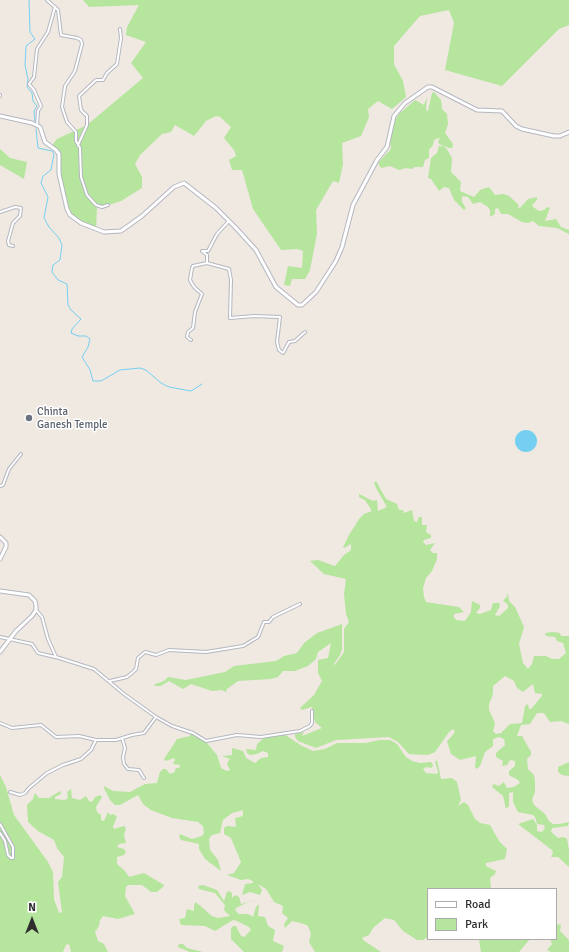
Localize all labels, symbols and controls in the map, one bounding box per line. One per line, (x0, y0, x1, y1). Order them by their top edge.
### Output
place label: Chinta Ganesh Temple (37, 405, 108, 431)
marker: Chinta Ganesh Temple (24, 413, 34, 423)
legend (427, 888, 557, 940)
text: Road (465, 897, 491, 912)
north arrow (12, 900, 52, 940)
text: N (28, 901, 36, 914)
text: Park (465, 917, 488, 932)

